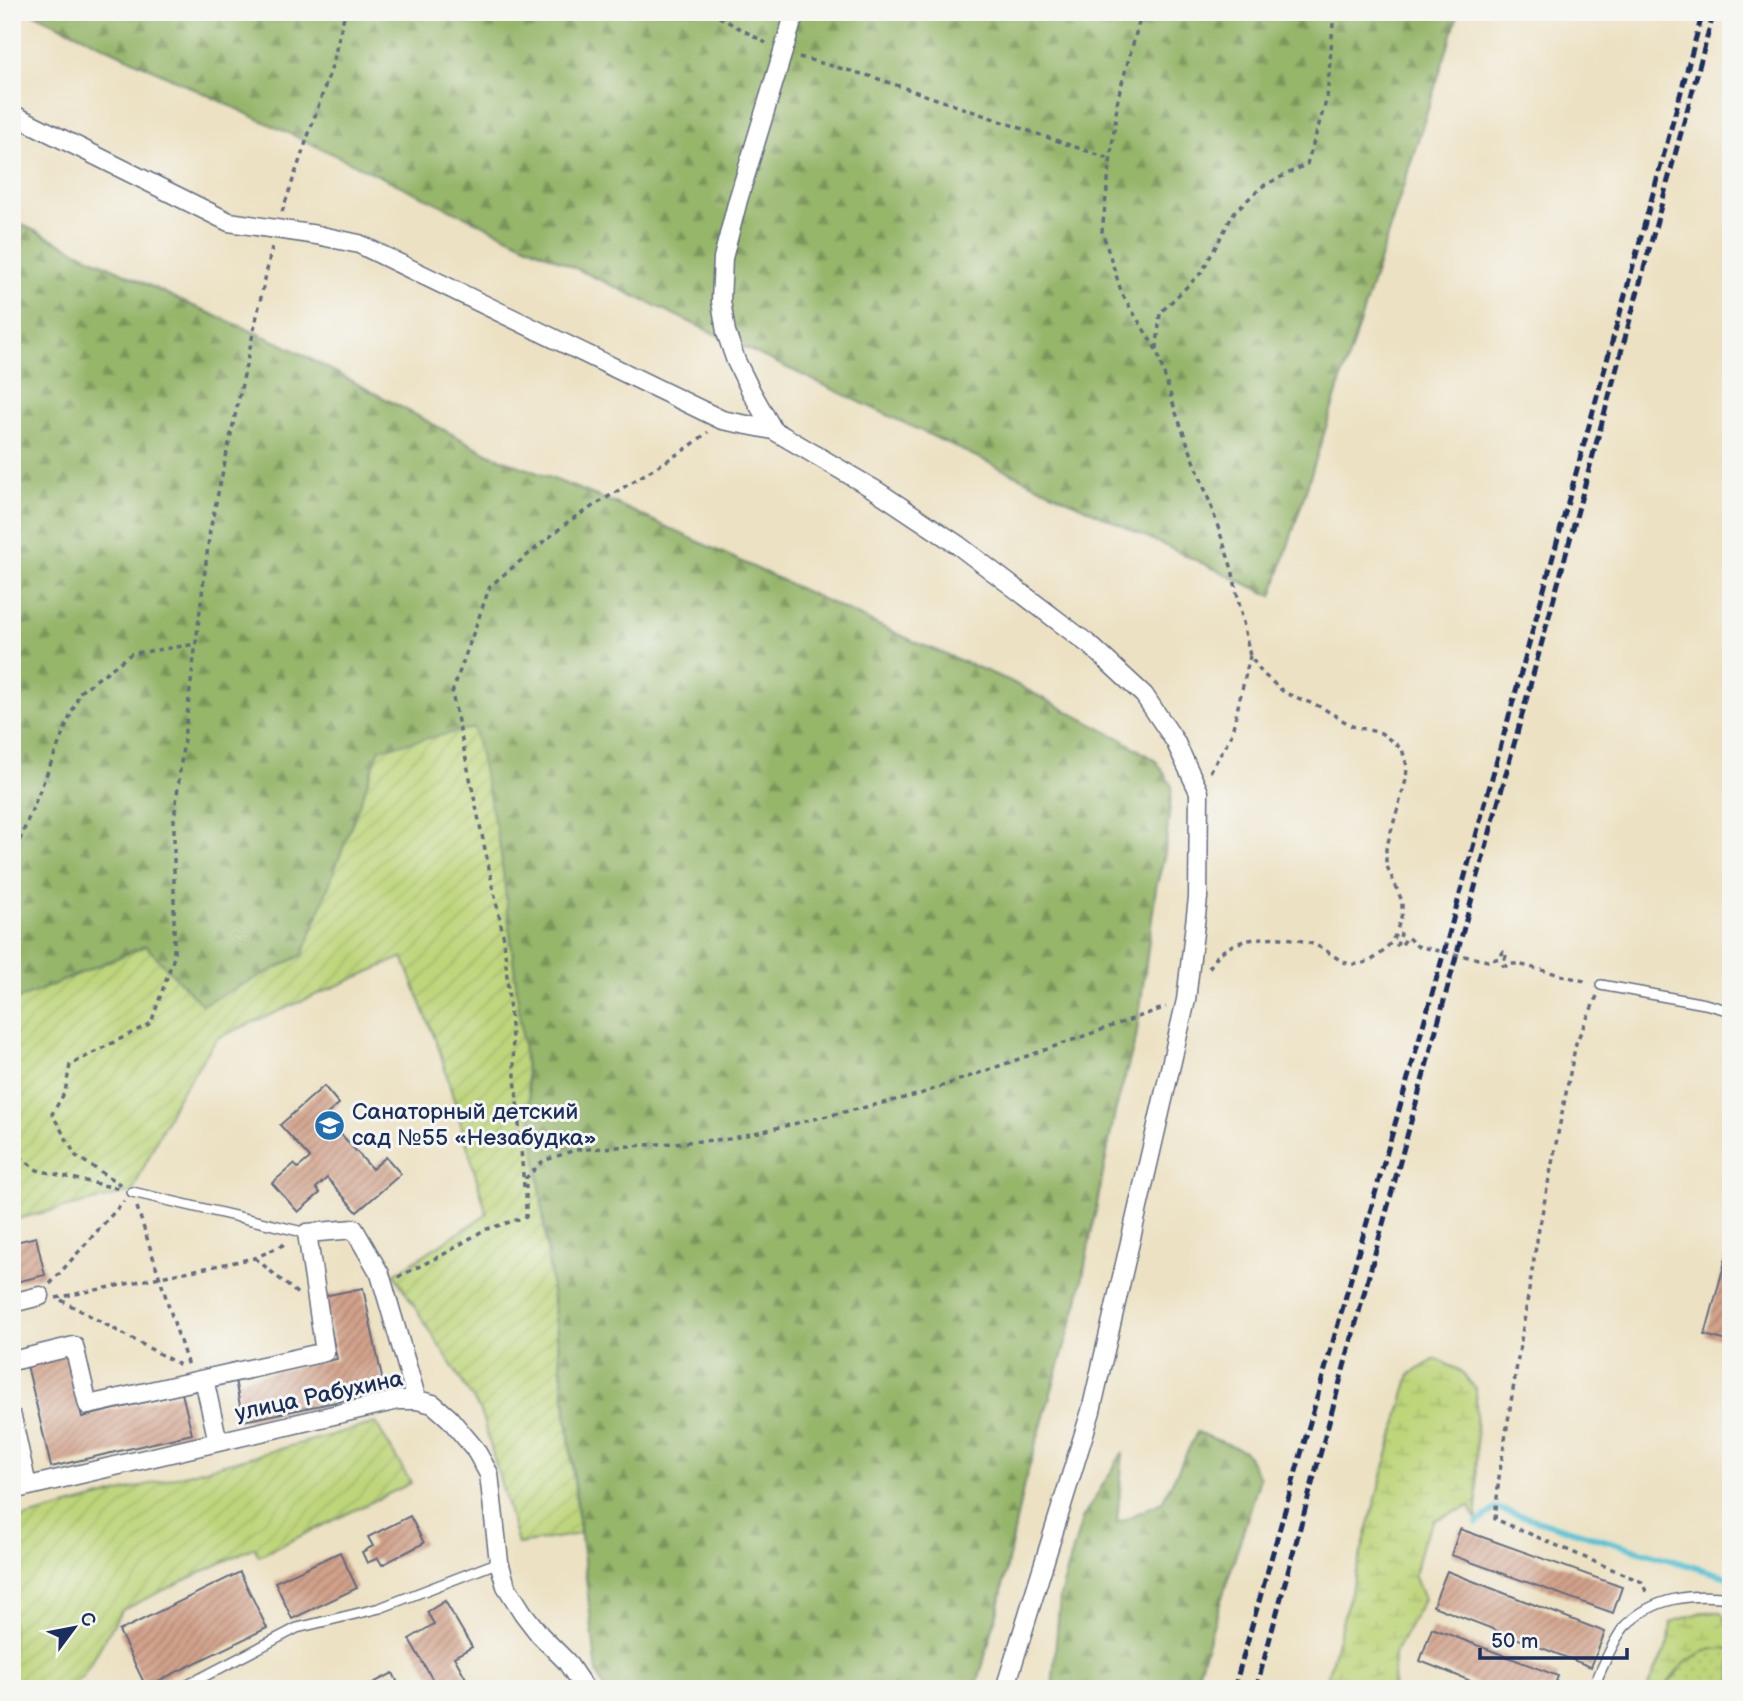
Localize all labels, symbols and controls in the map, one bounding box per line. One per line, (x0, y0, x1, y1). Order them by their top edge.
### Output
place label: Санаторный детский сад №55 «Незабудка» (352, 1098, 596, 1152)
school or university icon: Санаторный детский сад №55 «Незабудка» (312, 1108, 346, 1142)
street label: улица Рабухина (232, 1364, 406, 1427)
north arrow (38, 1592, 108, 1662)
text: С (74, 1608, 100, 1631)
scale bar (1480, 1617, 1628, 1661)
text: 50 m (1491, 1629, 1538, 1654)

